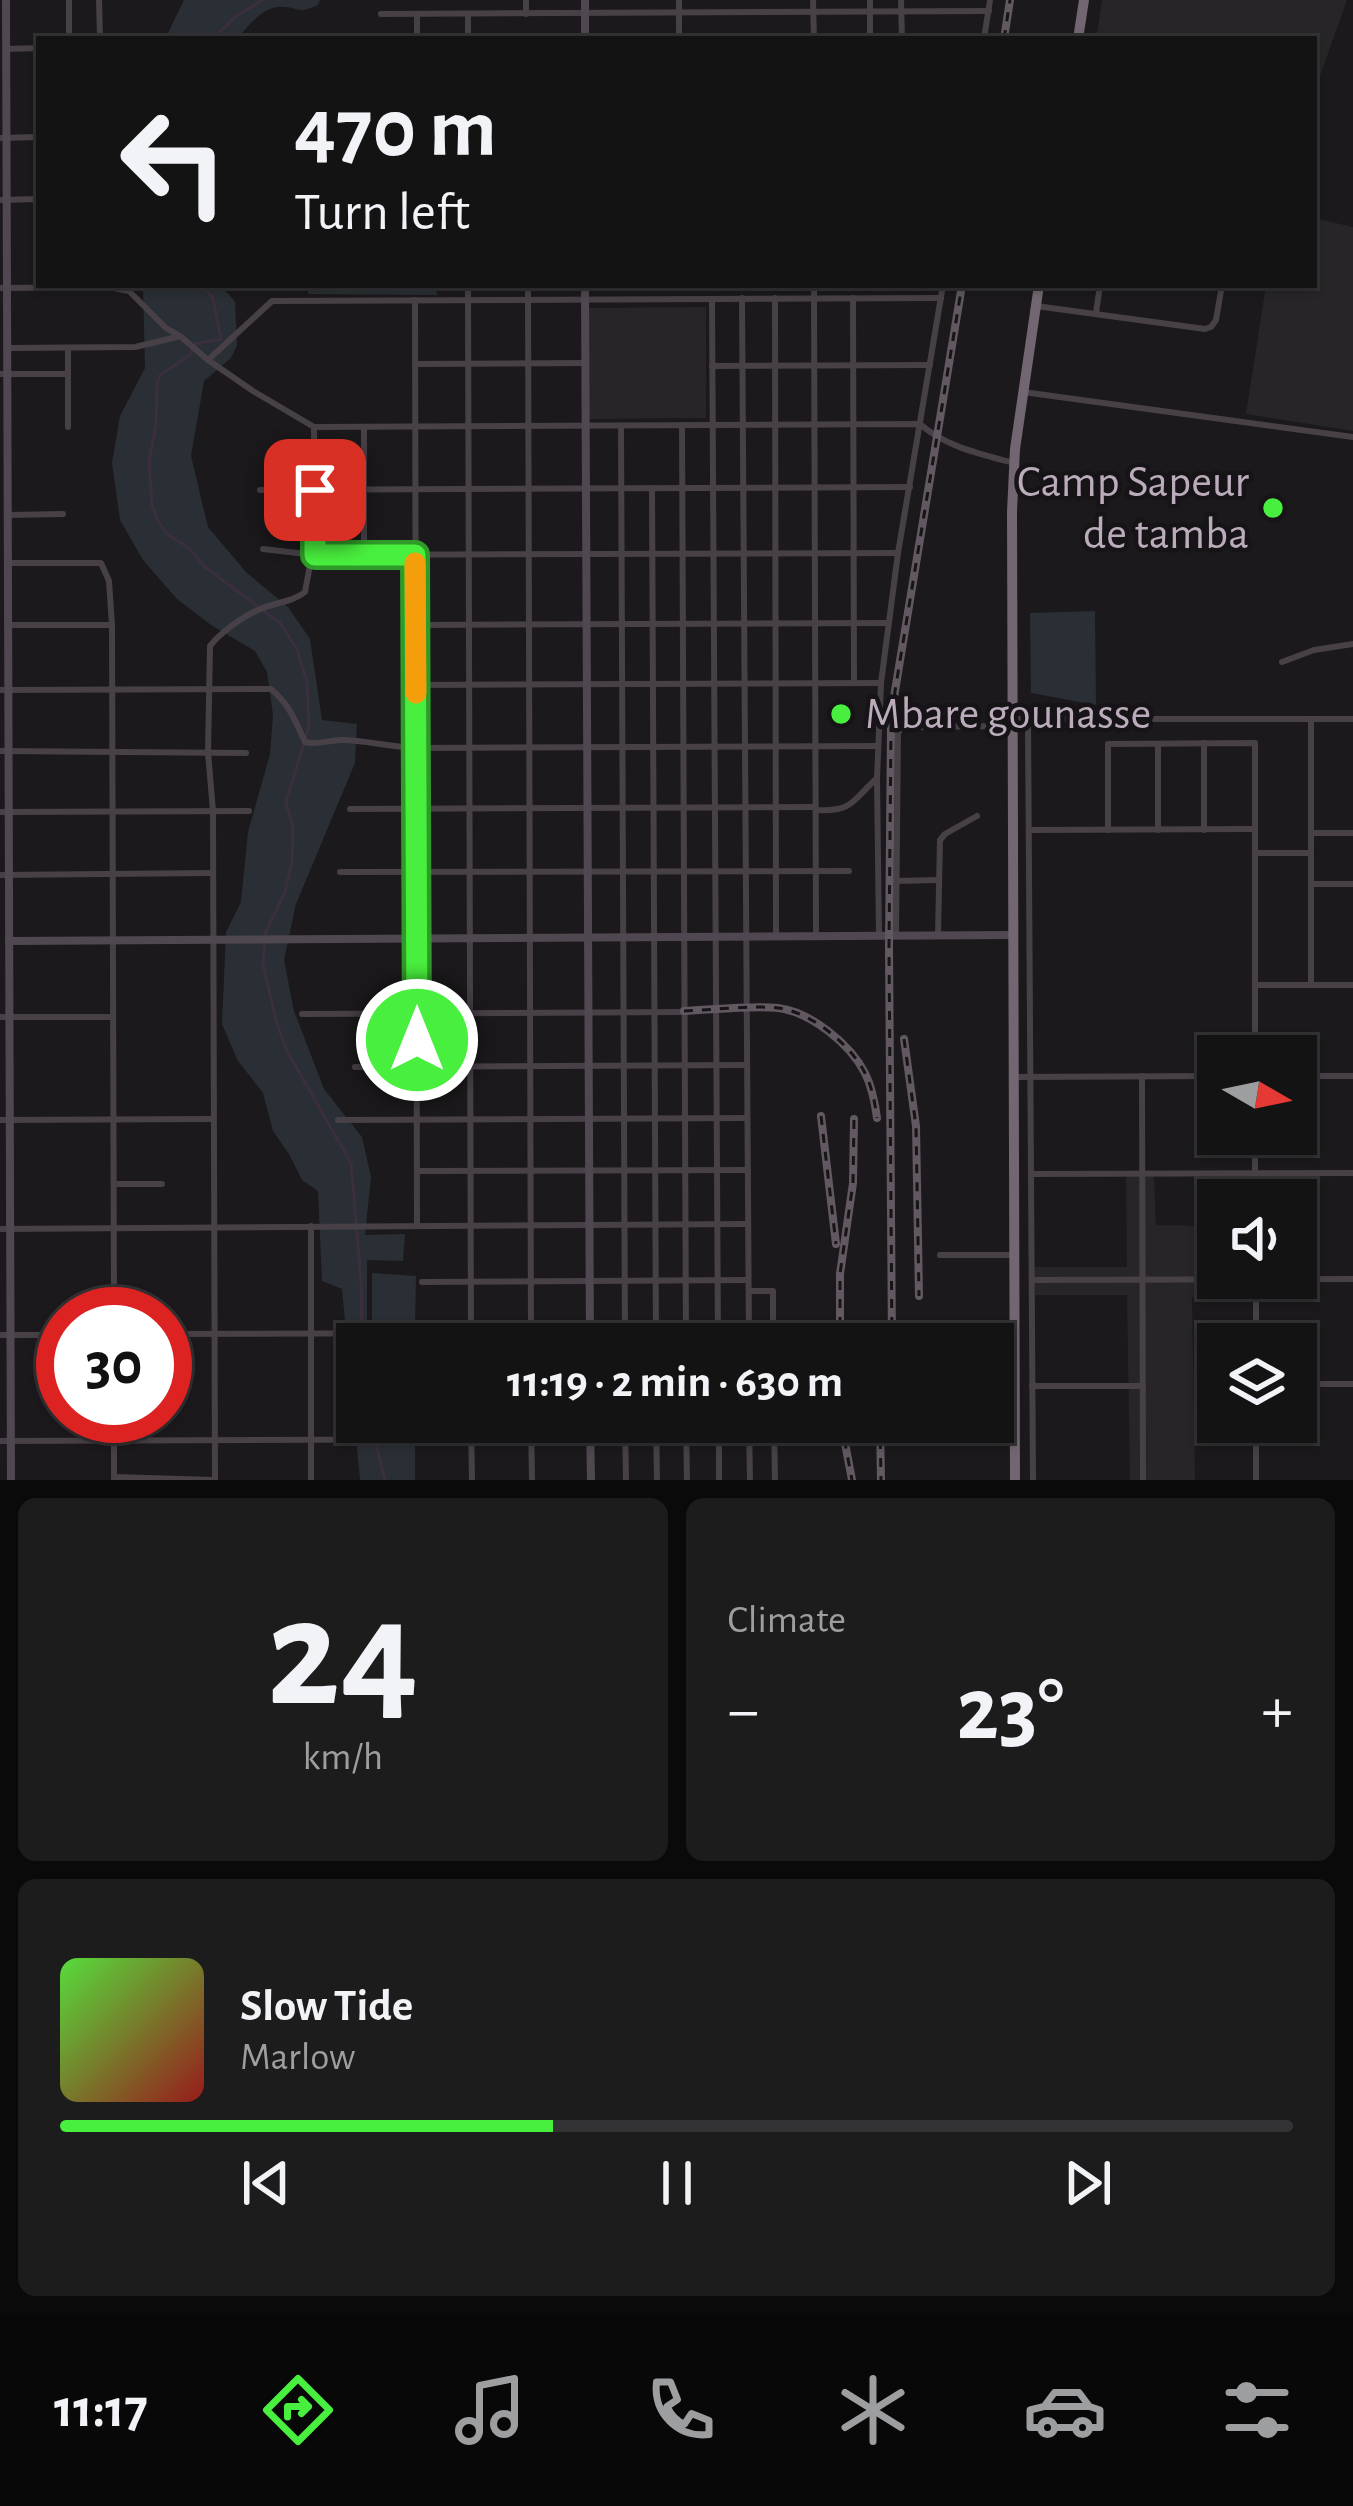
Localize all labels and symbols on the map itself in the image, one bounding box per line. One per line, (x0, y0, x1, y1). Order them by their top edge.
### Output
pin (264, 439, 366, 541)
place label: Camp Sapeur de tamba (1017, 460, 1249, 557)
marker: Camp Sapeur de tamba (1260, 495, 1286, 521)
place label: Mbare gounasse (865, 692, 1151, 737)
marker: Mbare gounasse (828, 701, 854, 727)
position arrow (354, 977, 480, 1103)
north arrow (1197, 1035, 1317, 1155)
speed limit sign: 30 (36, 1287, 192, 1443)

